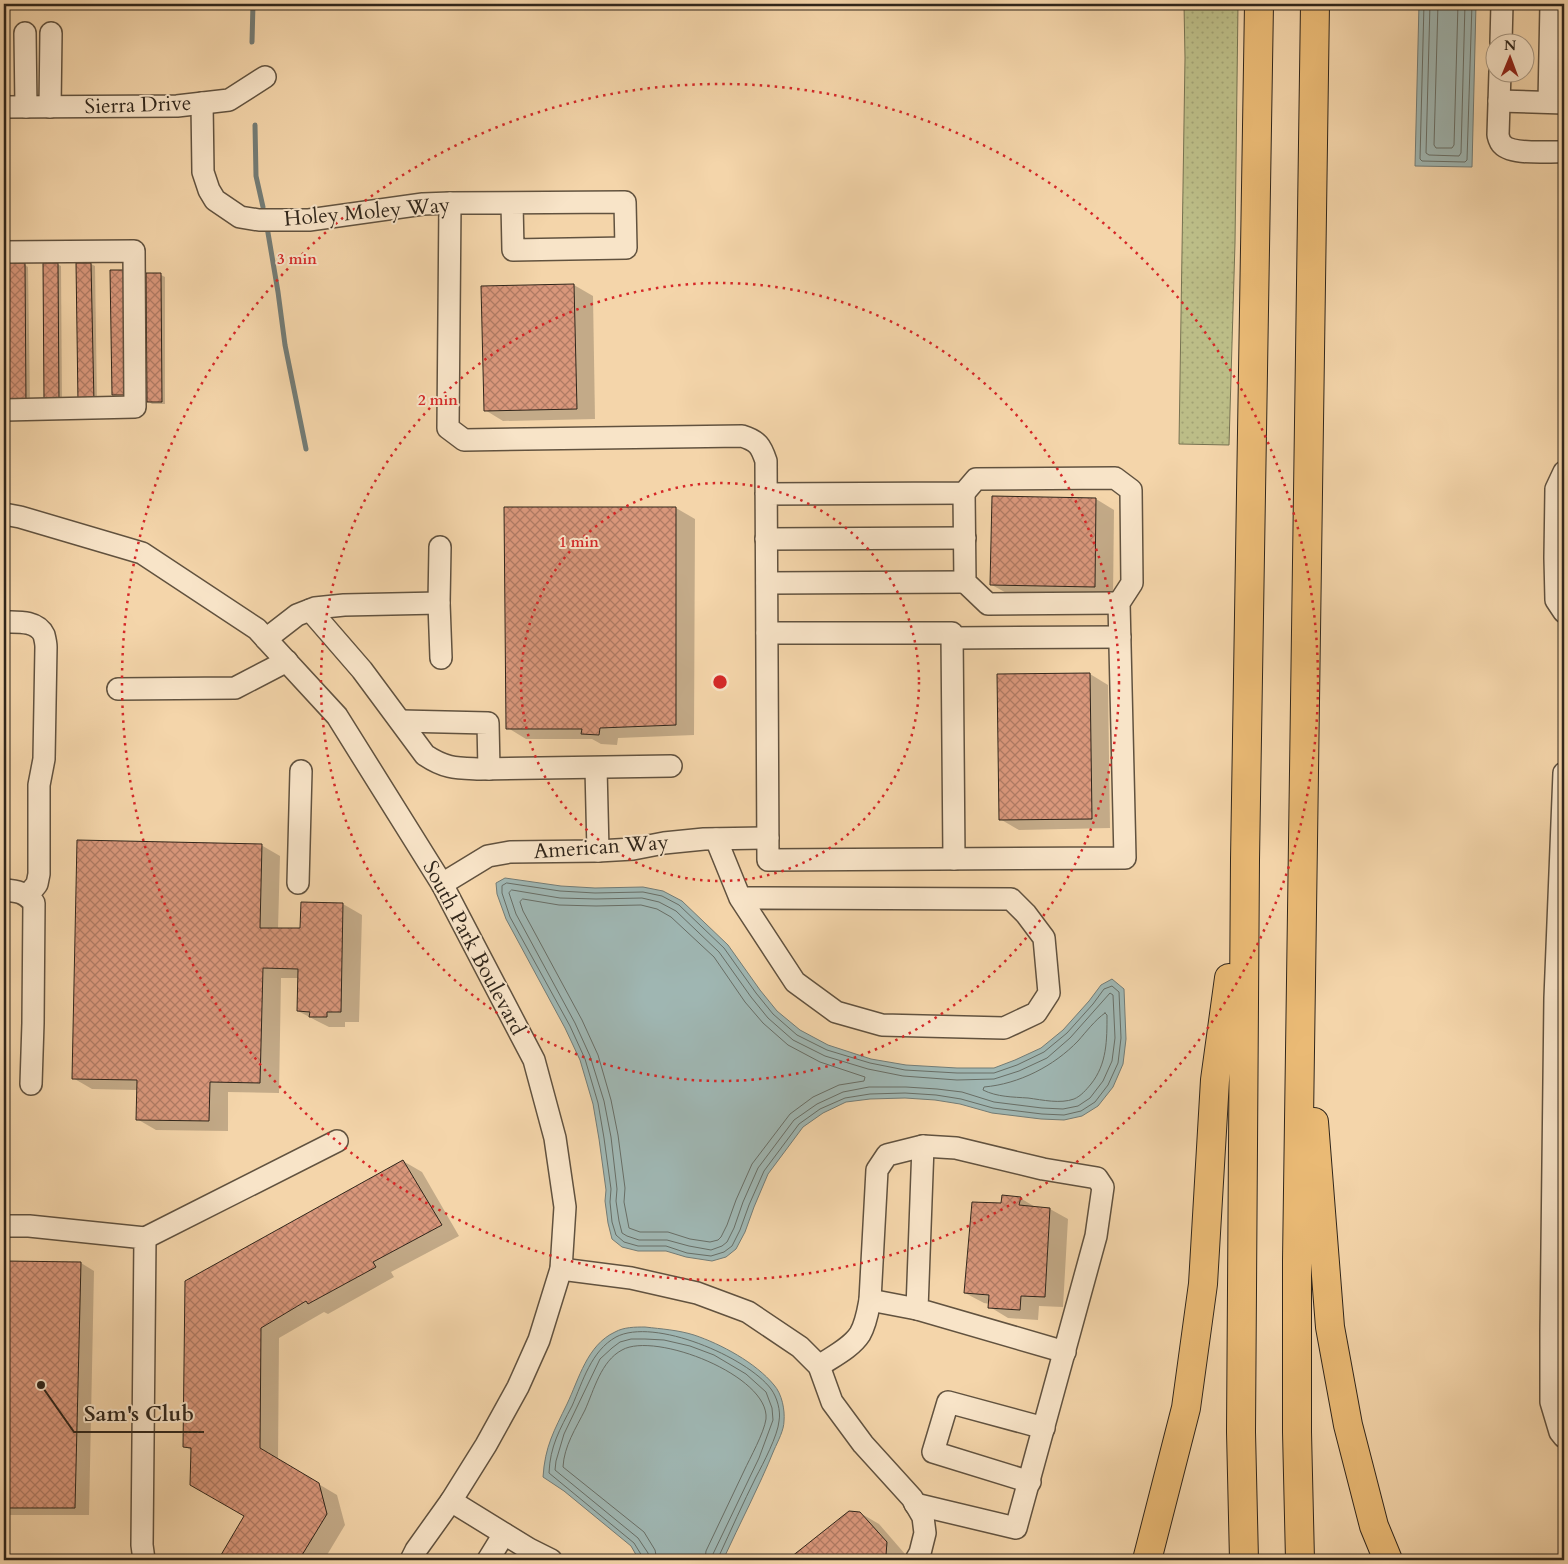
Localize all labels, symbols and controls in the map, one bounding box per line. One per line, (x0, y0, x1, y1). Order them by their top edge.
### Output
north arrow (1486, 32, 1536, 82)
text: N (1504, 36, 1516, 55)
street label: Sierra Drive (84, 89, 192, 121)
street label: Holey Moley Way (283, 190, 451, 234)
text: 3 min (277, 249, 317, 269)
text: 2 min (418, 390, 458, 410)
text: 1 min (559, 532, 599, 552)
centre of rings (711, 673, 729, 691)
street label: American Way (532, 828, 670, 866)
street label: South Park Boulevard (416, 856, 532, 1040)
callout: Sam's Club (74, 1395, 204, 1432)
text: Sam's Club (84, 1399, 194, 1429)

